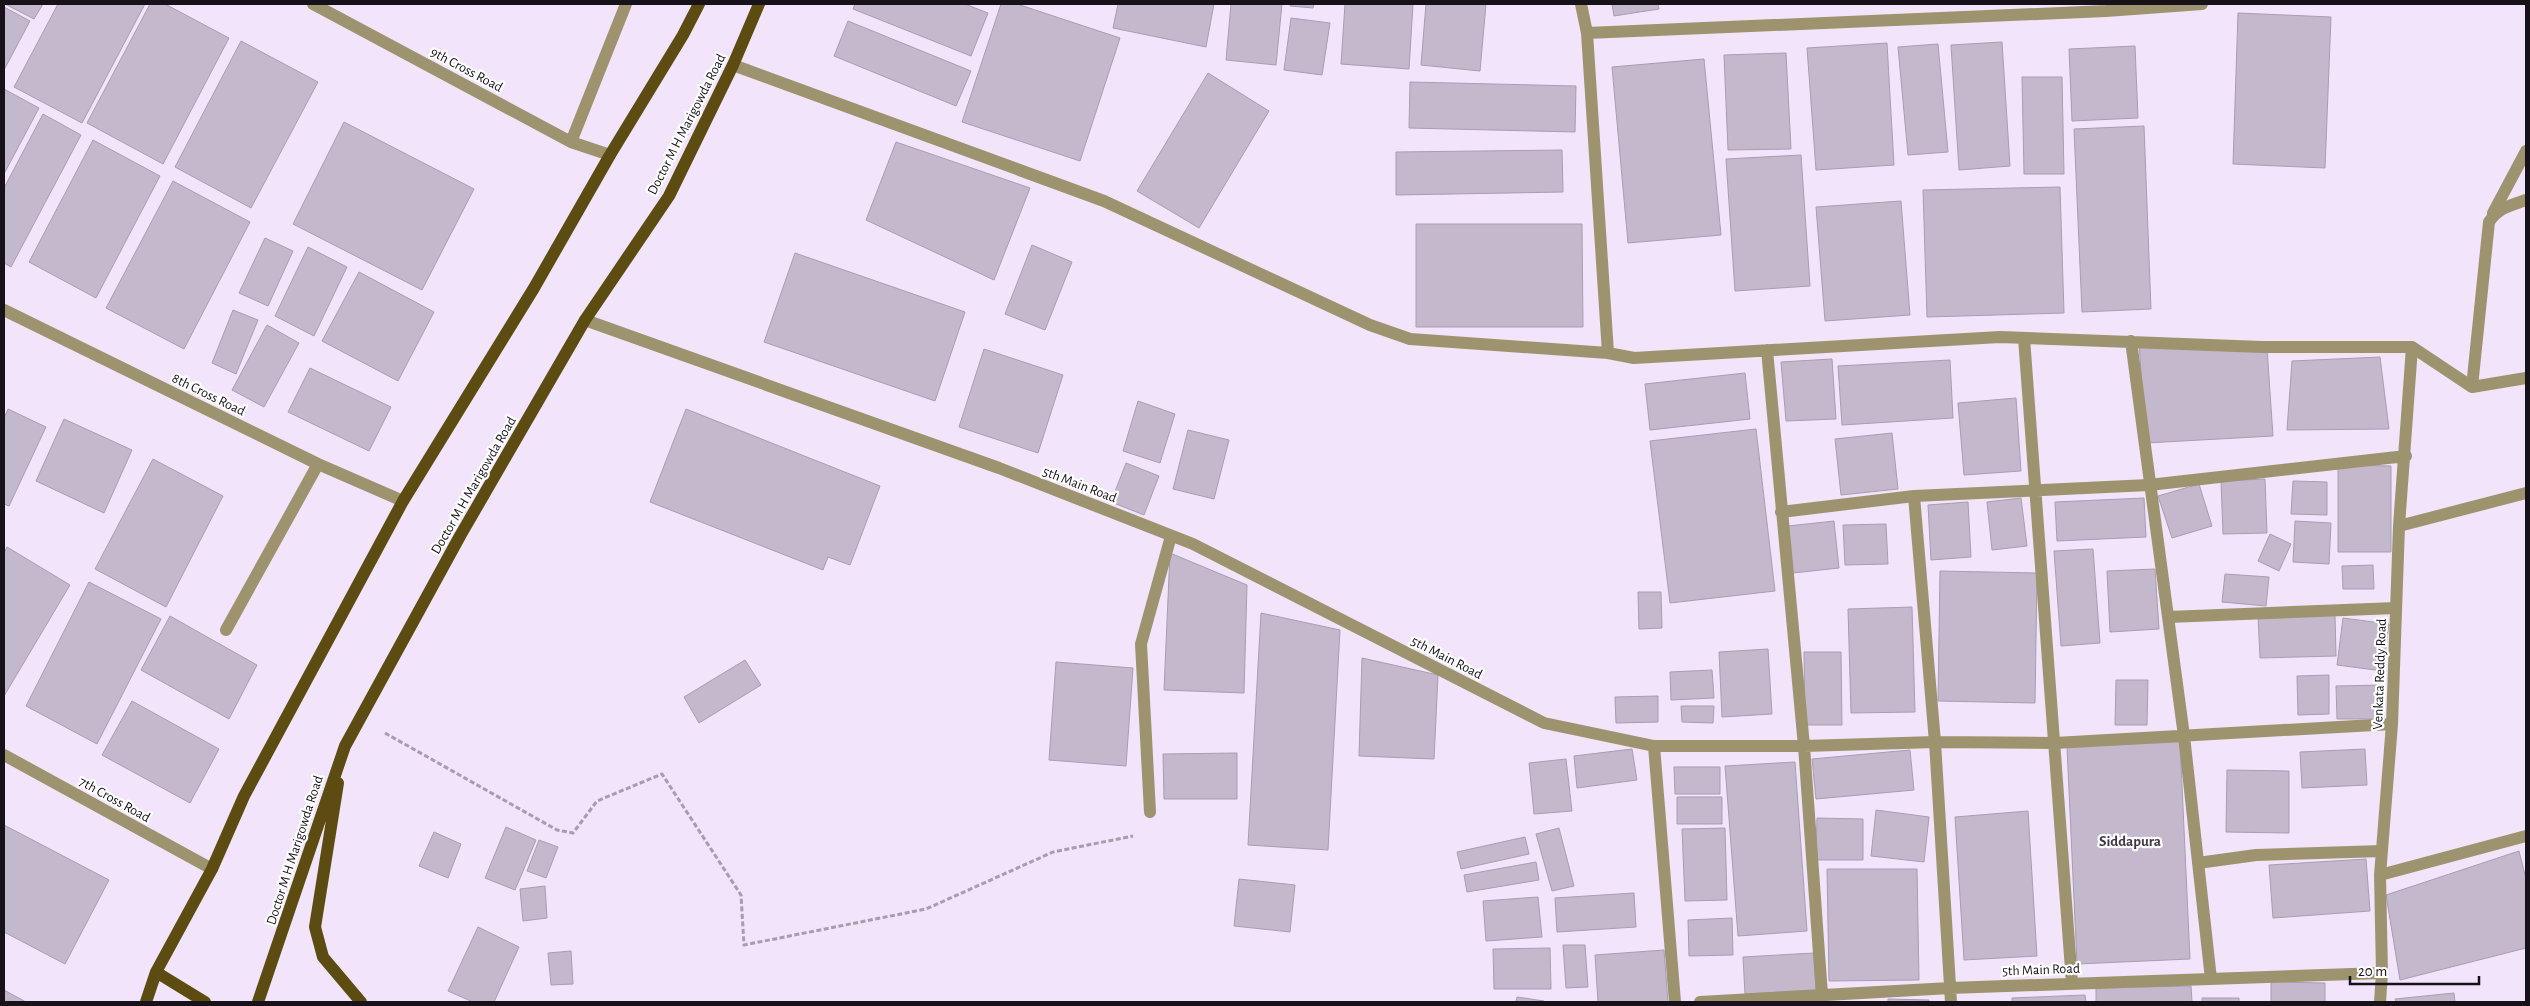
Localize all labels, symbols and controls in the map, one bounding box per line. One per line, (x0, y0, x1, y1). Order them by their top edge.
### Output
street label: 9th Cross Road (428, 45, 505, 95)
street label: Doctor M H Marigowda Road (645, 52, 729, 197)
street label: 8th Cross Road (170, 371, 247, 419)
street label: Doctor M H Marigowda Road (429, 414, 519, 557)
street label: 5th Main Road (1041, 464, 1119, 505)
street label: Venkata Reddy Road (2371, 618, 2389, 730)
street label: 5th Main Road (1409, 634, 1485, 682)
street label: Doctor M H Marigowda Road (264, 774, 326, 927)
street label: 7th Cross Road (77, 775, 152, 825)
district label: Siddapura (2099, 834, 2161, 849)
scale bar (2350, 954, 2479, 986)
street label: 5th Main Road (2002, 962, 2080, 978)
text: 20 m (2358, 964, 2387, 979)

